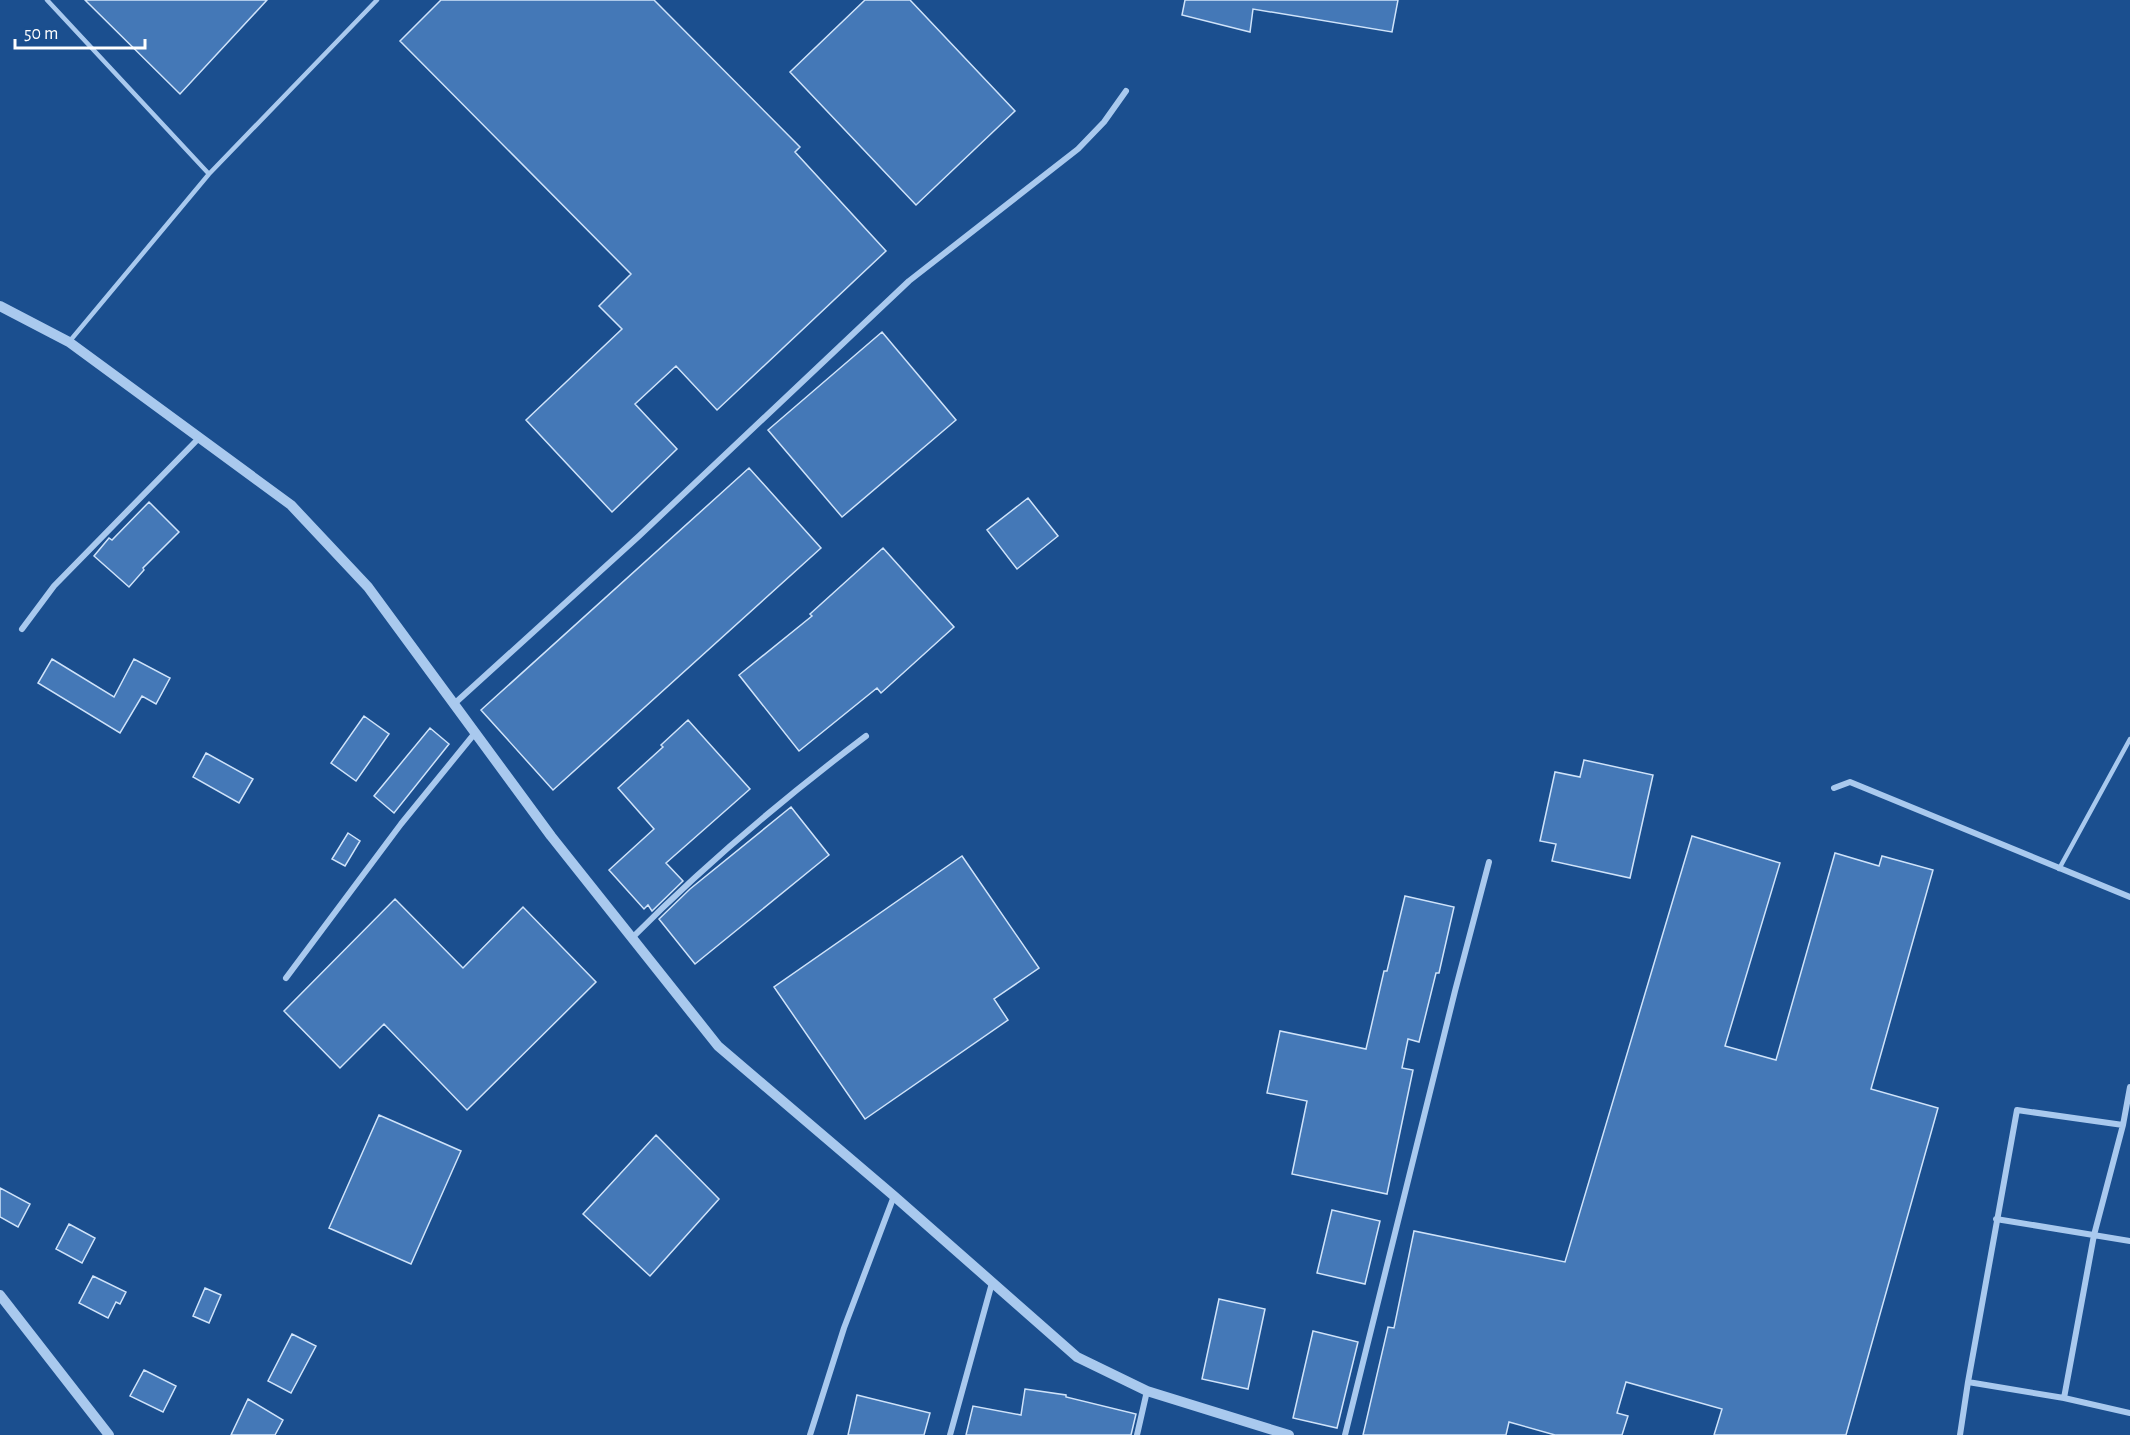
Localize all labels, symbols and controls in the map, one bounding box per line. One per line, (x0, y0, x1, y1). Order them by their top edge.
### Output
scale bar (15, 12, 146, 50)
text: 50 m (24, 25, 58, 43)

